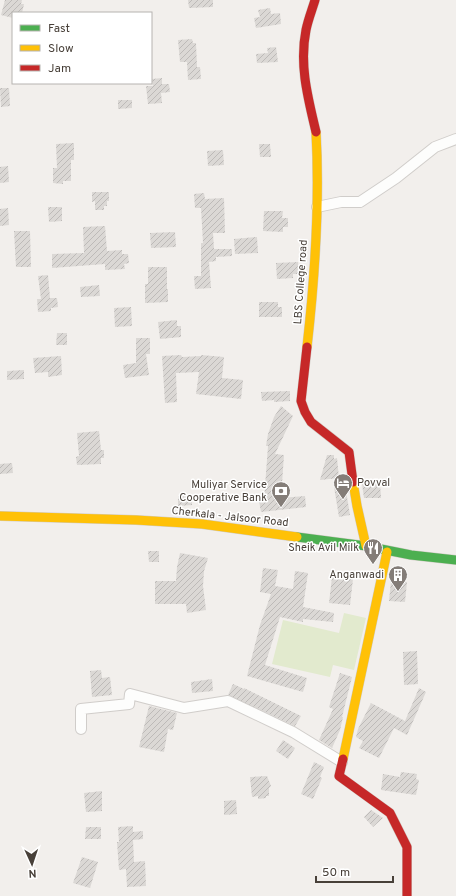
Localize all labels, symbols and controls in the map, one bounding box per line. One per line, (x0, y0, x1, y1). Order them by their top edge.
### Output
legend (12, 12, 152, 84)
text: Fast (48, 21, 70, 37)
text: Slow (48, 41, 74, 57)
text: Jam (48, 61, 71, 77)
street label: LBS College road (291, 239, 311, 325)
hotel icon: Povval (332, 472, 354, 500)
place label: Povval (357, 476, 390, 490)
place label: Muliyar Service Cooperative Bank (179, 478, 267, 505)
bank icon: Muliyar Service Cooperative Bank (270, 480, 292, 508)
street label: Cherkala - Jalsoor Road (171, 504, 289, 530)
restaurant icon: Sheik Avil Milk (362, 537, 384, 565)
place label: Sheik Avil Milk (288, 541, 359, 555)
building icon: Anganwadi (387, 564, 409, 592)
place label: Anganwadi (329, 568, 384, 582)
north arrow (12, 844, 52, 884)
scale bar (316, 858, 393, 884)
text: 50 m (322, 865, 350, 881)
text: N (28, 866, 37, 880)

